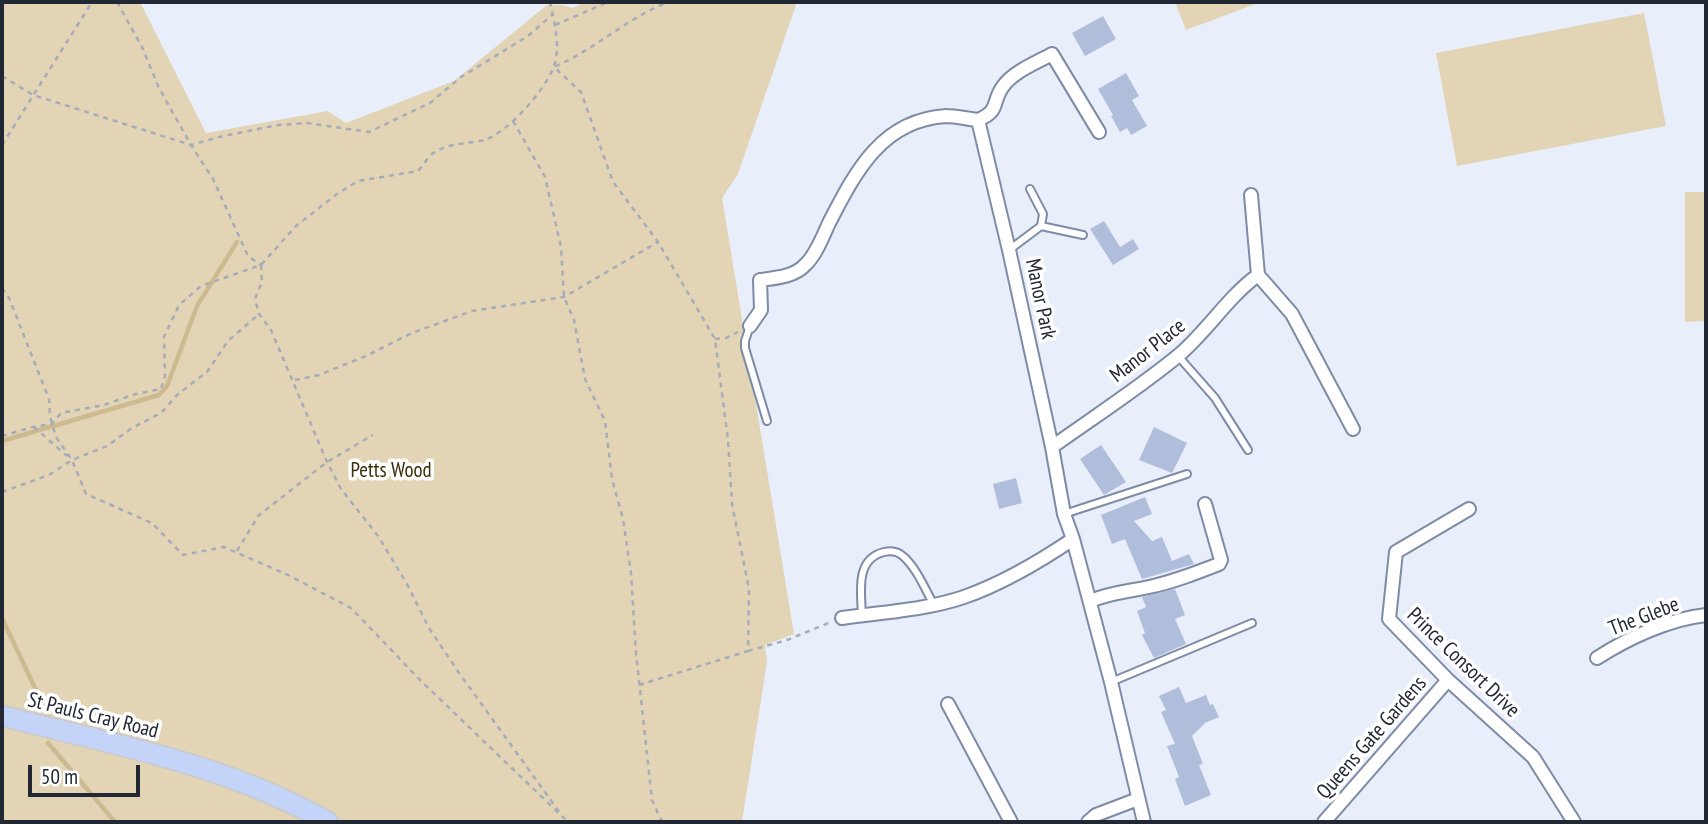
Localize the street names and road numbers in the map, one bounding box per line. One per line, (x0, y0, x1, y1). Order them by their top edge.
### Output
street label: Manor Park (1019, 257, 1061, 341)
street label: Manor Place (1105, 314, 1191, 388)
street label: The Glebe (1605, 592, 1683, 642)
street label: Prince Consort Drive (1401, 603, 1525, 723)
street label: Queens Gate Gardens (1312, 671, 1432, 805)
street label: St Pauls Cray Road (25, 688, 161, 744)

